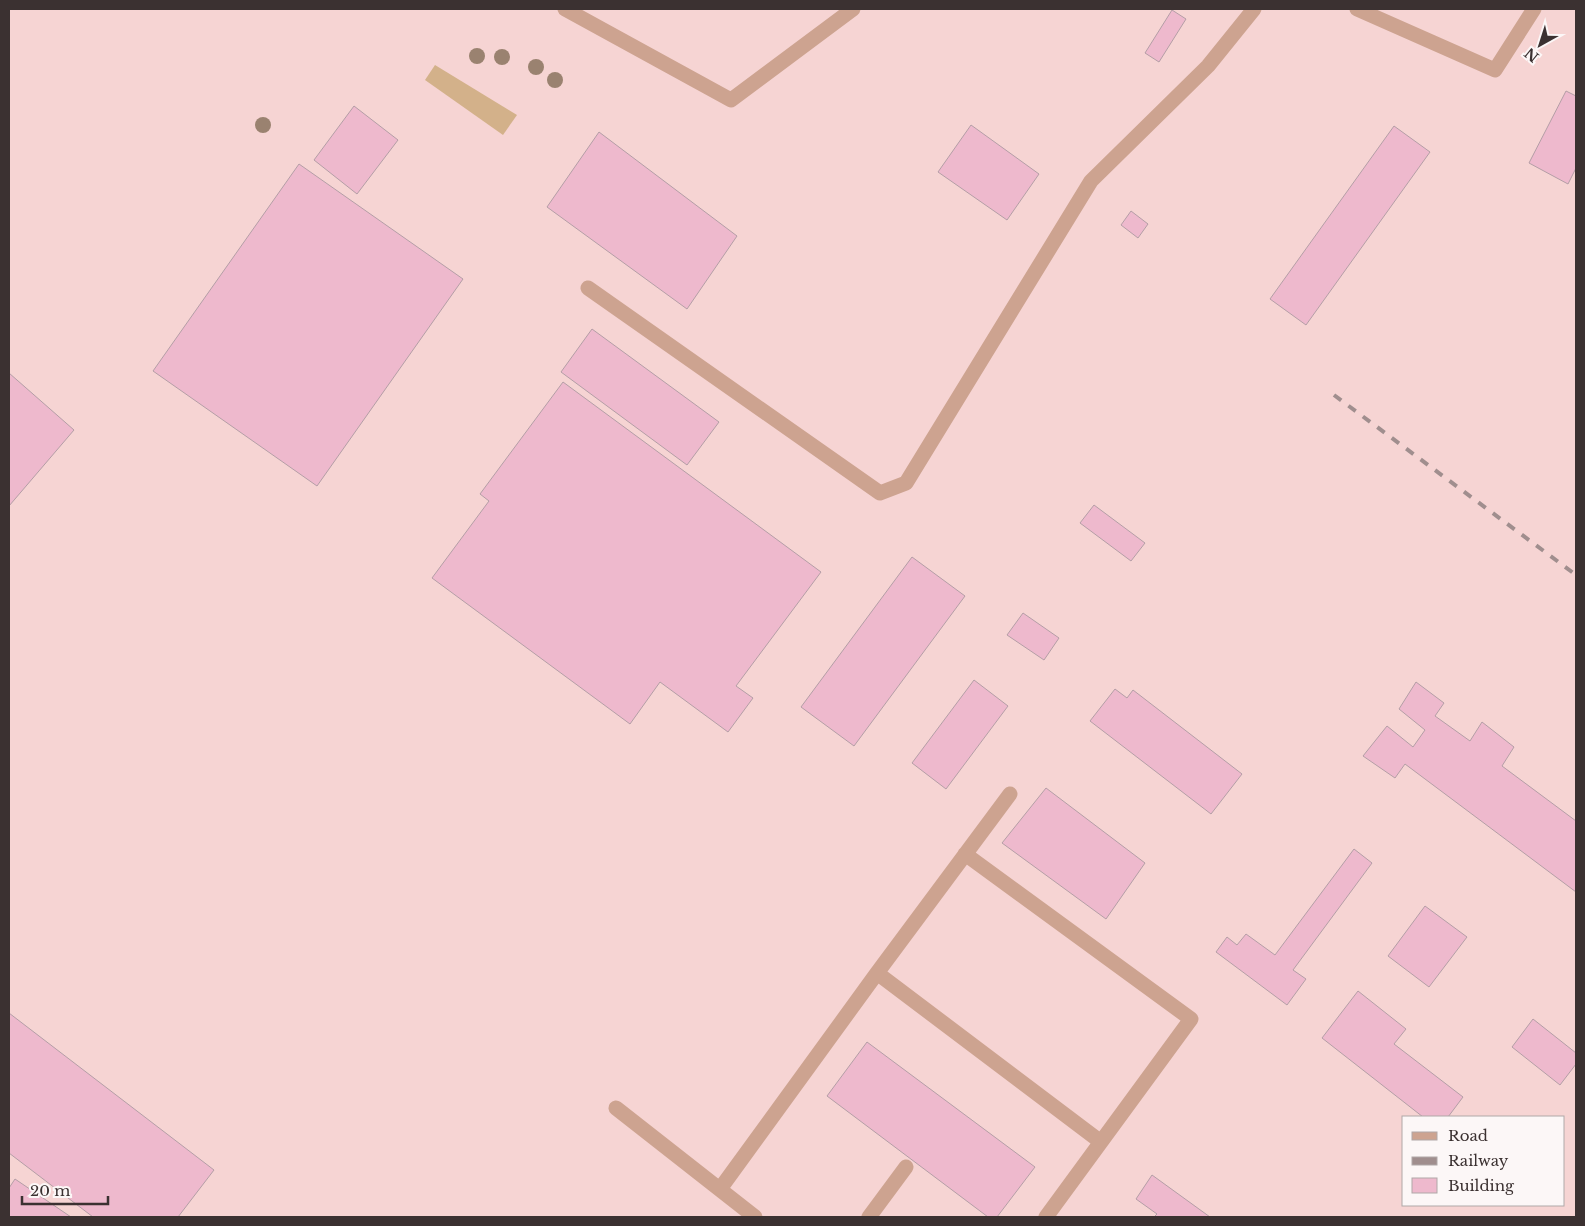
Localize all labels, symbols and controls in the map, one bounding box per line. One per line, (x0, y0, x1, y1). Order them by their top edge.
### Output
north arrow (1515, 20, 1565, 70)
text: N (1521, 44, 1543, 66)
legend (1402, 1116, 1565, 1206)
text: Road (1448, 1126, 1488, 1145)
text: Railway (1448, 1151, 1509, 1170)
scale bar (22, 1174, 109, 1206)
text: Building (1448, 1176, 1515, 1195)
text: 20 m (30, 1181, 70, 1200)

